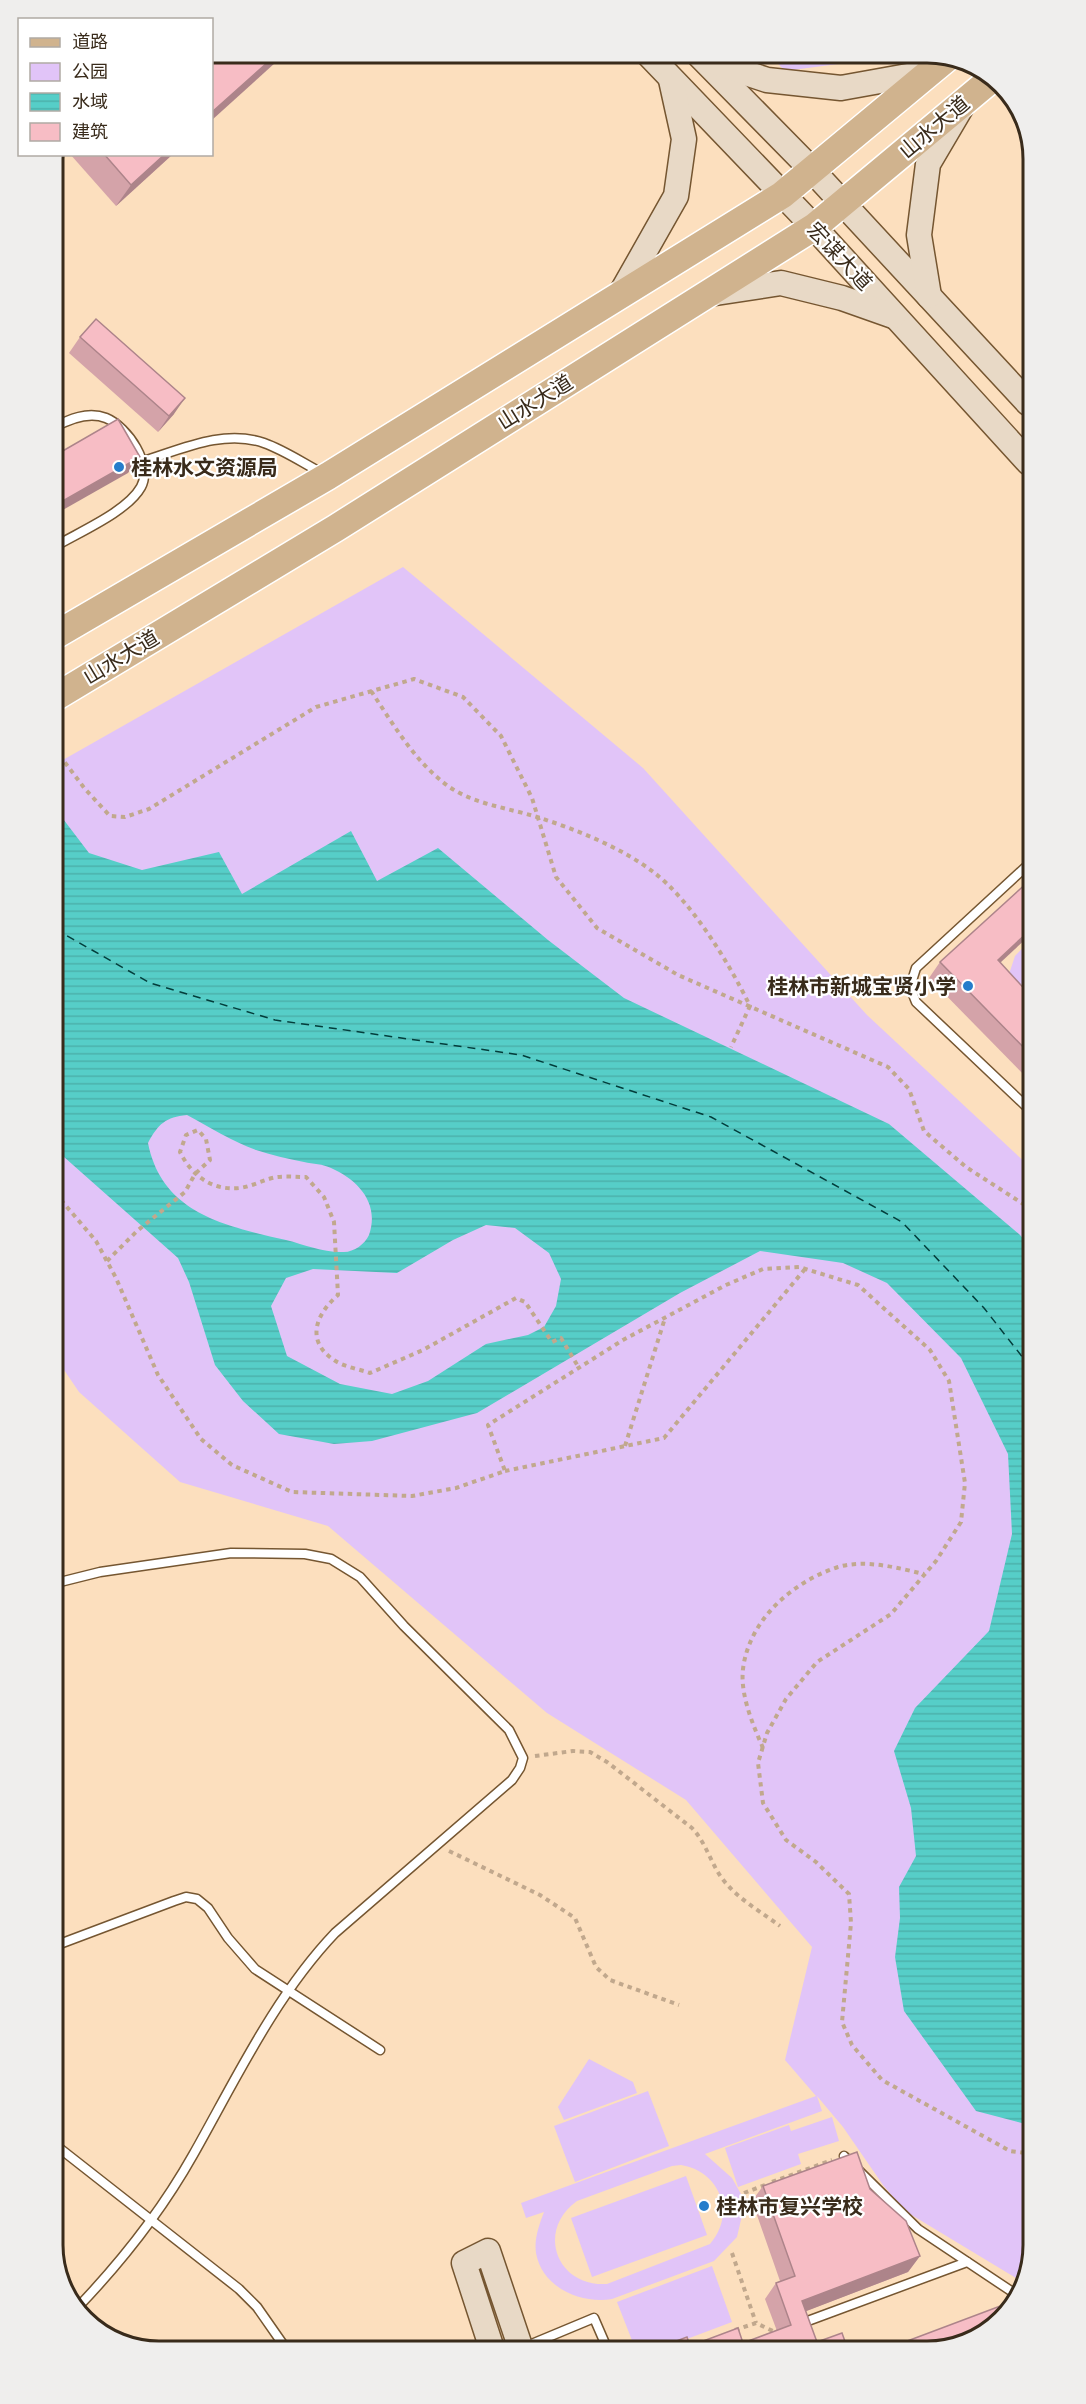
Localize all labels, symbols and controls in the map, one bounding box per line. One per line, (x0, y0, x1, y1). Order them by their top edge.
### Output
legend (18, 18, 213, 156)
text: 道路 (72, 31, 108, 53)
text: 公园 (72, 61, 108, 83)
street label: 山水大道 (894, 90, 974, 164)
text: 水域 (72, 91, 108, 113)
text: 建筑 (72, 121, 108, 143)
street label: 宏谋大道 (802, 217, 878, 295)
street label: 山水大道 (493, 369, 577, 435)
place label: 桂林水文资源局 (131, 455, 278, 480)
marker: 桂林水文资源局 (112, 460, 126, 474)
street label: 山水大道 (79, 625, 163, 689)
place label: 桂林市新城宝贤小学 (767, 974, 956, 999)
marker: 桂林市新城宝贤小学 (961, 979, 975, 993)
place label: 桂林市复兴学校 (716, 2194, 863, 2219)
marker: 桂林市复兴学校 (697, 2199, 711, 2213)

